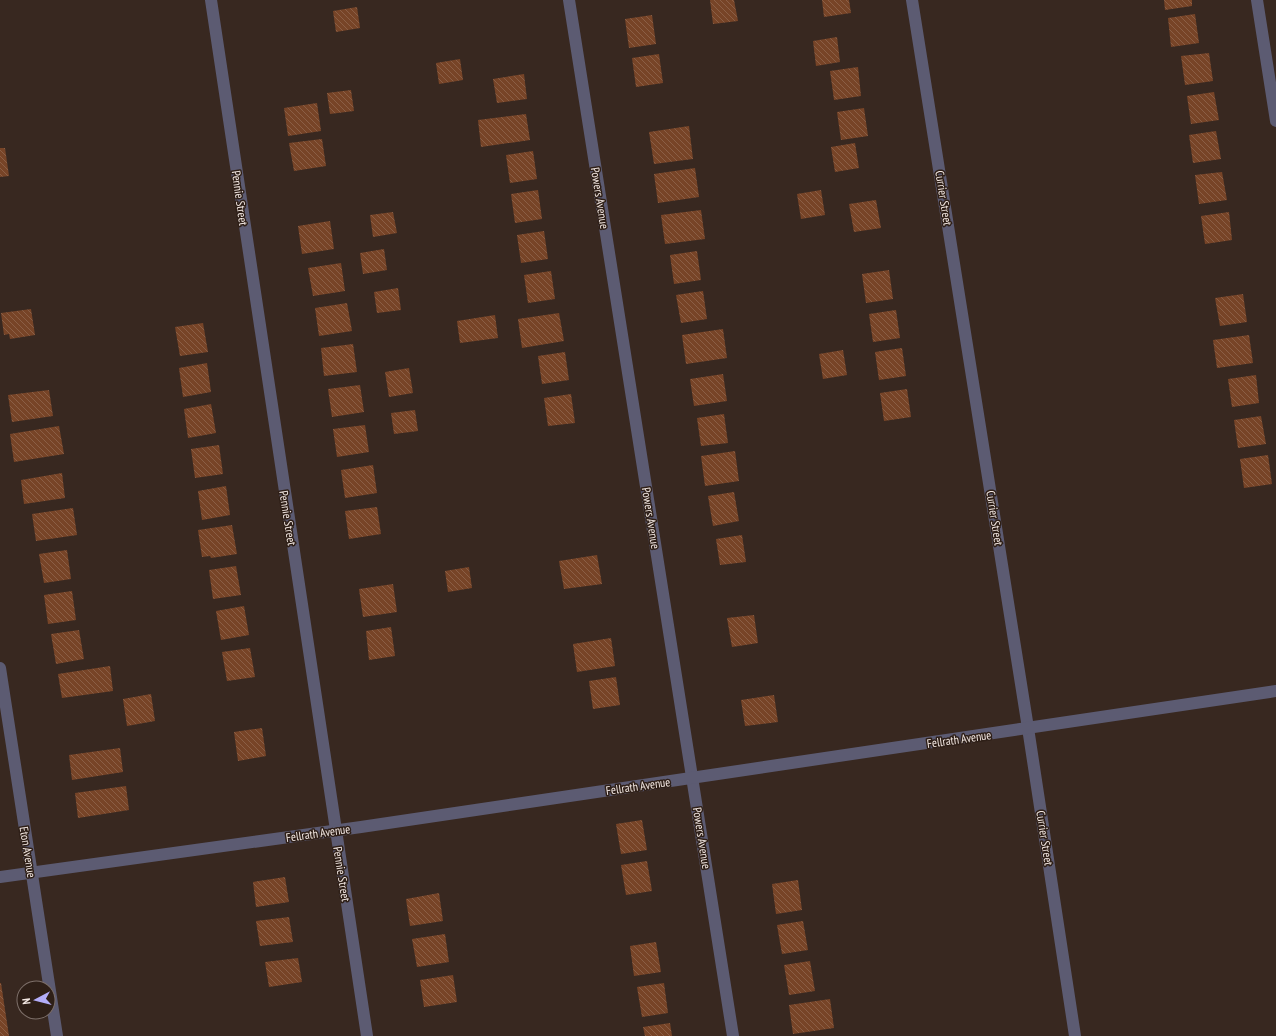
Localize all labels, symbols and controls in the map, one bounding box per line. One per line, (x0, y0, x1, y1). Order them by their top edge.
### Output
street label: Powers Avenue (588, 166, 612, 230)
street label: Pennie Street (229, 169, 251, 227)
street label: Currier Street (932, 169, 956, 227)
street label: Powers Avenue (639, 486, 663, 550)
street label: Pennie Street (276, 489, 300, 547)
street label: Currier Street (983, 489, 1007, 547)
street label: Fellrath Avenue (926, 727, 992, 751)
street label: Fellrath Avenue (605, 774, 671, 798)
street label: Powers Avenue (690, 806, 714, 870)
street label: Currier Street (1033, 809, 1057, 867)
street label: Fellrath Avenue (285, 821, 351, 845)
street label: Eton Avenue (17, 825, 39, 879)
street label: Pennie Street (330, 845, 354, 903)
north arrow (16, 980, 56, 1020)
text: N (19, 997, 33, 1005)

